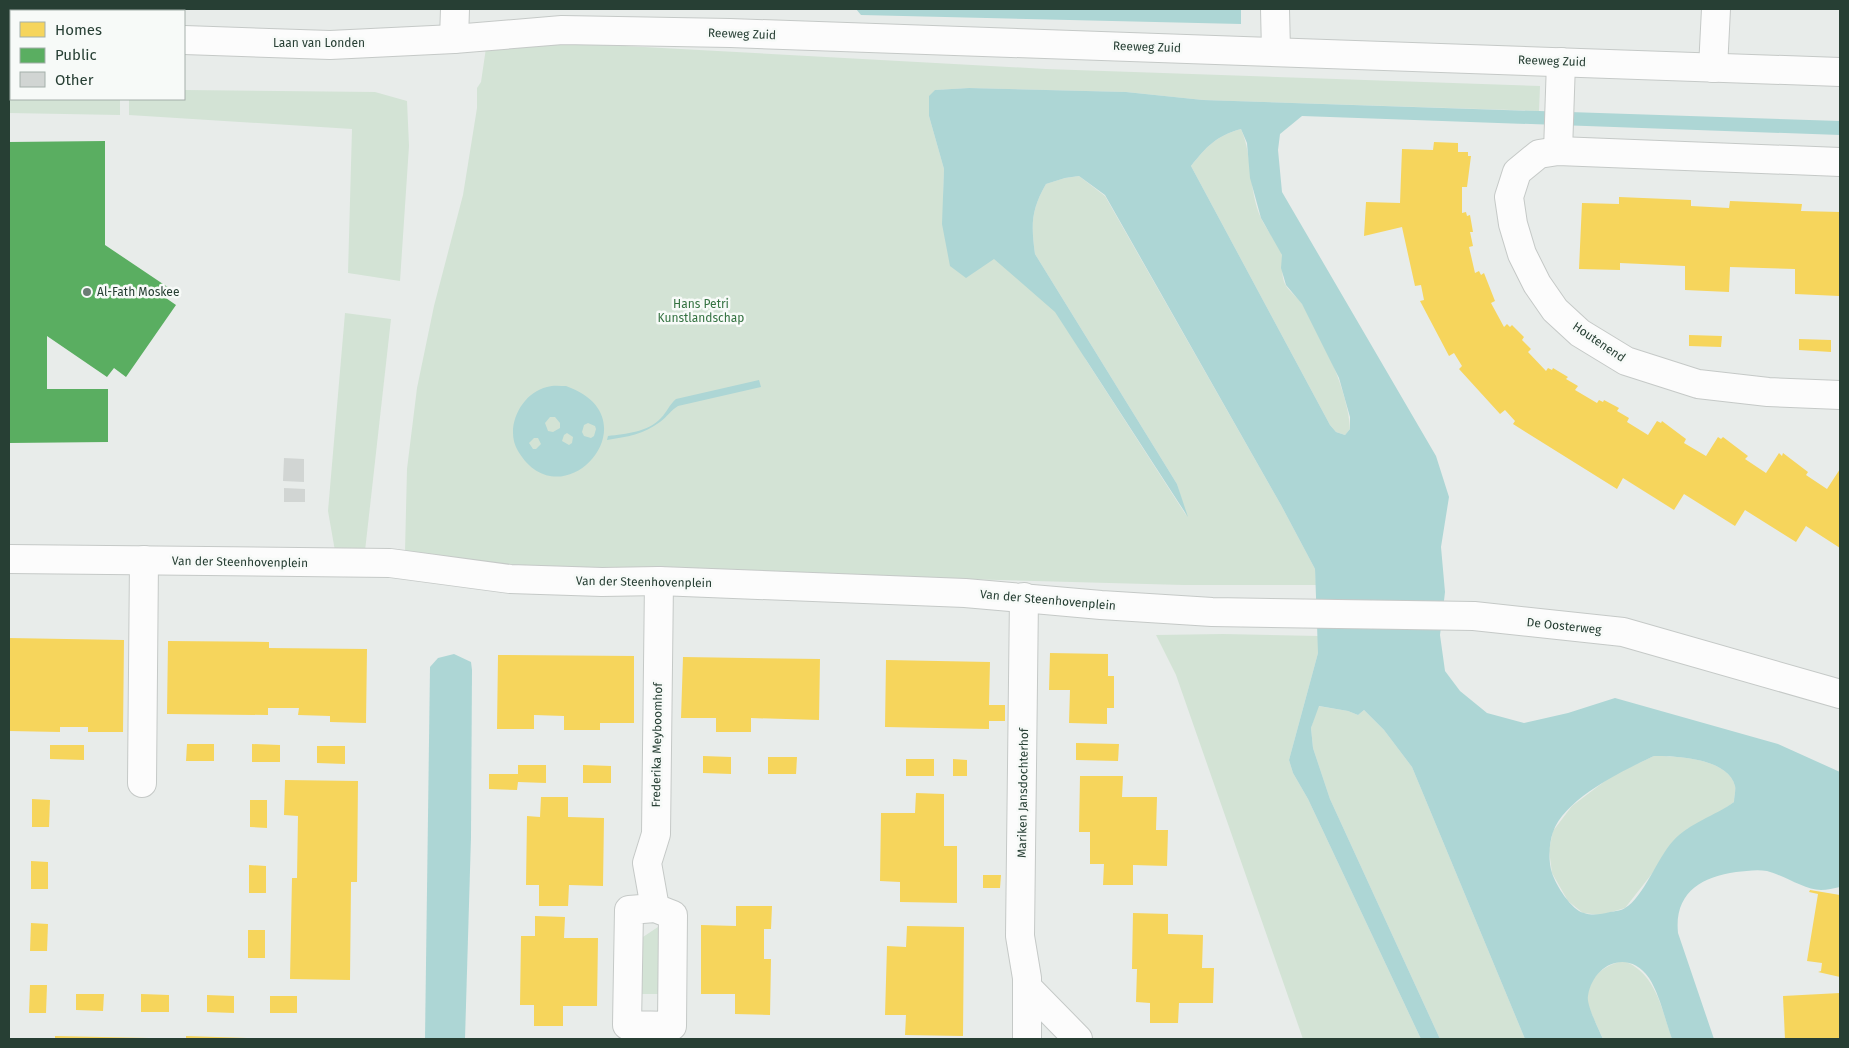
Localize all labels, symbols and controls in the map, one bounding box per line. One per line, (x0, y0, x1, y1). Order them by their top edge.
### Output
legend (10, 10, 185, 100)
text: Homes (55, 21, 102, 39)
street label: Reeweg Zuid (708, 26, 776, 42)
street label: Laan van Londen (273, 36, 365, 50)
street label: Reeweg Zuid (1113, 39, 1181, 55)
text: Public (55, 46, 97, 64)
street label: Reeweg Zuid (1518, 53, 1586, 69)
text: Other (55, 71, 94, 89)
place label: Al-Fath Moskee (97, 285, 179, 299)
marker: Al-Fath Moskee (81, 286, 93, 298)
park label: Hans Petri Kunstlandschap (657, 297, 745, 325)
street label: Houtenend (1570, 319, 1628, 365)
street label: Van der Steenhovenplein (172, 554, 308, 570)
street label: Van der Steenhovenplein (576, 574, 712, 590)
street label: Van der Steenhovenplein (980, 587, 1116, 613)
street label: De Oosterweg (1526, 615, 1603, 637)
street label: Frederika Meyboomhof (649, 681, 665, 808)
street label: Mariken Jansdochterhof (1015, 727, 1031, 858)

